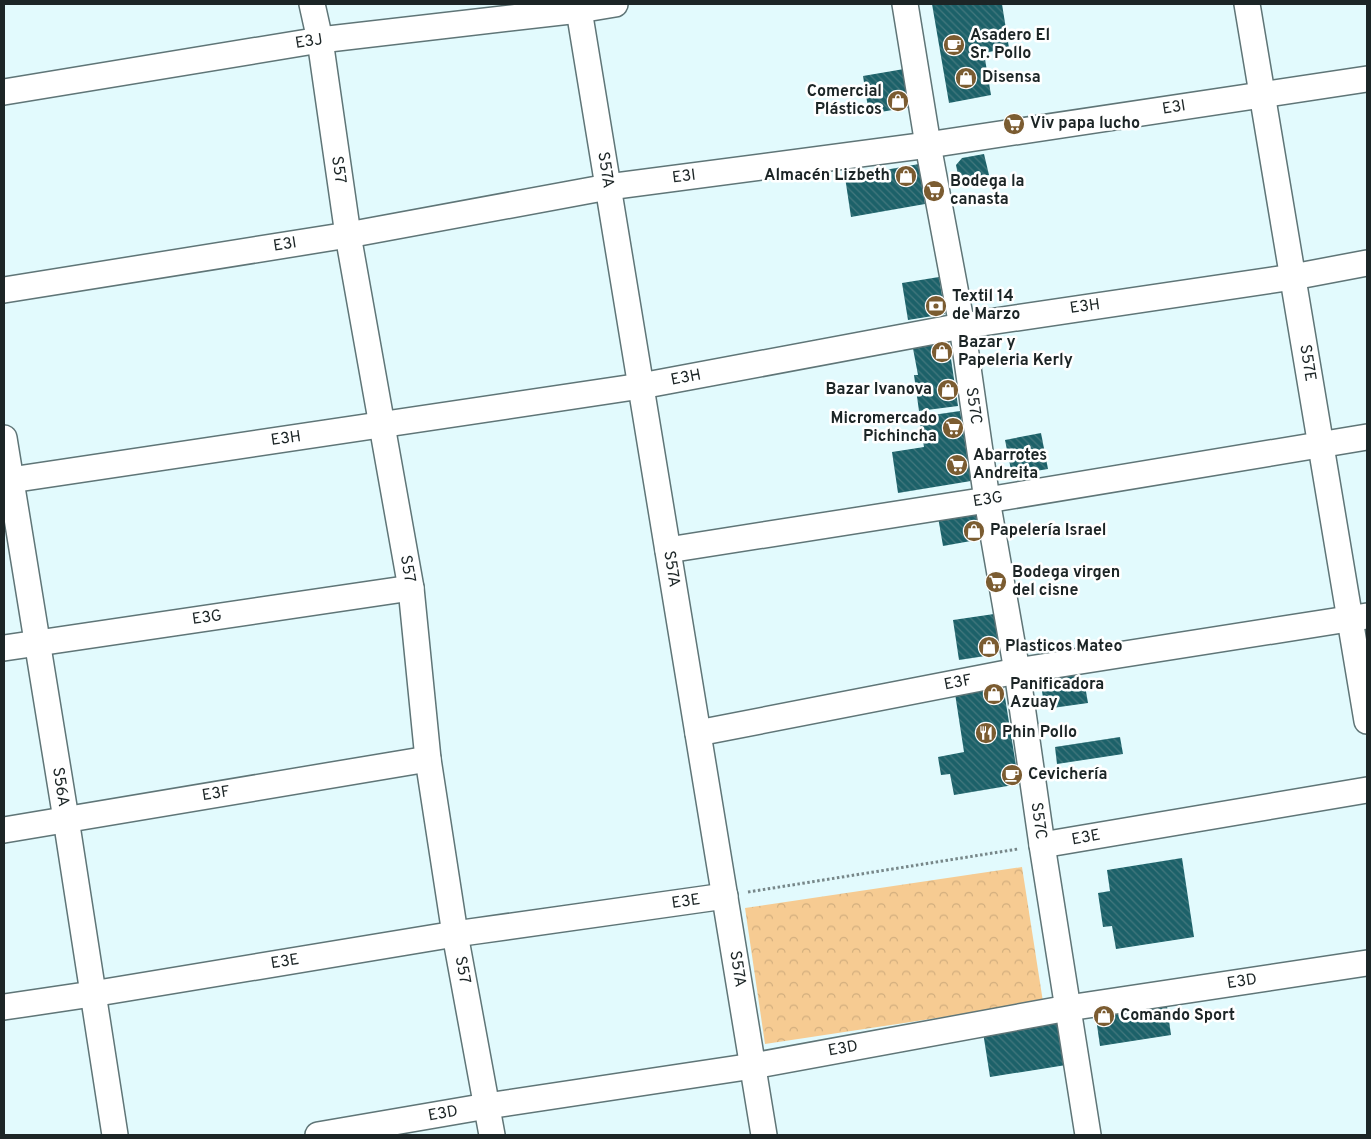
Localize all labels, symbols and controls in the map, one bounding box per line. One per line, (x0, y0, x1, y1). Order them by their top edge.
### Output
place label: Asadero El Sr. Pollo (970, 26, 1050, 64)
street label: E3J (294, 30, 324, 54)
cafe icon: Asadero El Sr. Pollo (942, 33, 966, 57)
shop icon: Disensa (954, 66, 978, 90)
place label: Disensa (982, 68, 1041, 88)
place label: Comercial Plásticos (807, 82, 882, 120)
shop icon: Comercial Plásticos (886, 89, 910, 113)
street label: E3I (1161, 96, 1187, 120)
supermarket icon: Viv papa lucho (1002, 112, 1026, 136)
place label: Viv papa lucho (1030, 114, 1140, 134)
street label: S57A (592, 150, 618, 190)
street label: S57 (326, 155, 350, 185)
shop icon: Almacén Lizbeth (894, 164, 918, 188)
street label: E3I (671, 166, 697, 188)
place label: Almacén Lizbeth (764, 166, 890, 186)
place label: Bodega la canasta (950, 172, 1024, 210)
supermarket icon: Bodega la canasta (922, 179, 946, 203)
street label: E3I (272, 233, 298, 257)
place label: Textil 14 de Marzo (952, 287, 1020, 325)
bank icon: Textil 14 de Marzo (924, 294, 948, 318)
street label: E3H (1069, 295, 1101, 319)
place label: Bazar y Papeleria Kerly (958, 333, 1073, 371)
shop icon: Bazar y Papeleria Kerly (930, 340, 954, 364)
street label: S57E (1294, 343, 1320, 383)
street label: E3H (669, 365, 703, 391)
shop icon: Bazar Ivanova (936, 378, 960, 402)
place label: Bazar Ivanova (825, 380, 932, 400)
street label: S57C (960, 386, 986, 426)
place label: Micromercado Pichincha (831, 409, 937, 447)
supermarket icon: Micromercado Pichincha (941, 416, 965, 440)
street label: E3H (270, 427, 302, 451)
place label: Abarrotes Andreita (973, 446, 1047, 484)
supermarket icon: Abarrotes Andreita (945, 453, 969, 477)
street label: E3G (972, 488, 1004, 512)
shop icon: Papelería Israel (962, 519, 986, 543)
place label: Papelería Israel (990, 521, 1107, 541)
street label: S57A (658, 549, 684, 589)
street label: S57 (395, 554, 419, 584)
place label: Bodega virgen del cisne (1012, 563, 1120, 601)
supermarket icon: Bodega virgen del cisne (984, 570, 1008, 594)
street label: E3G (191, 606, 223, 630)
shop icon: Plasticos Mateo (977, 635, 1001, 659)
place label: Plasticos Mateo (1005, 637, 1122, 657)
street label: E3F (942, 670, 974, 696)
place label: Panificadora Azuay (1010, 675, 1104, 713)
shop icon: Panificadora Azuay (982, 682, 1006, 706)
restaurant icon: Phin Pollo (974, 721, 998, 745)
place label: Phin Pollo (1002, 723, 1077, 743)
cafe icon: Cevichería (1000, 763, 1024, 787)
place label: Cevichería (1028, 765, 1108, 785)
street label: S56A (47, 766, 73, 808)
street label: E3F (201, 782, 231, 806)
street label: S57C (1025, 801, 1051, 841)
street label: E3E (1070, 826, 1102, 850)
street label: E3E (670, 890, 702, 914)
street label: S57A (724, 949, 750, 989)
street label: E3E (269, 950, 301, 974)
street label: S57 (450, 954, 474, 986)
street label: E3D (1226, 970, 1258, 994)
shop icon: Comando Sport (1092, 1004, 1116, 1028)
place label: Comando Sport (1120, 1006, 1235, 1026)
street label: E3D (826, 1037, 860, 1061)
street label: E3D (426, 1102, 460, 1126)

